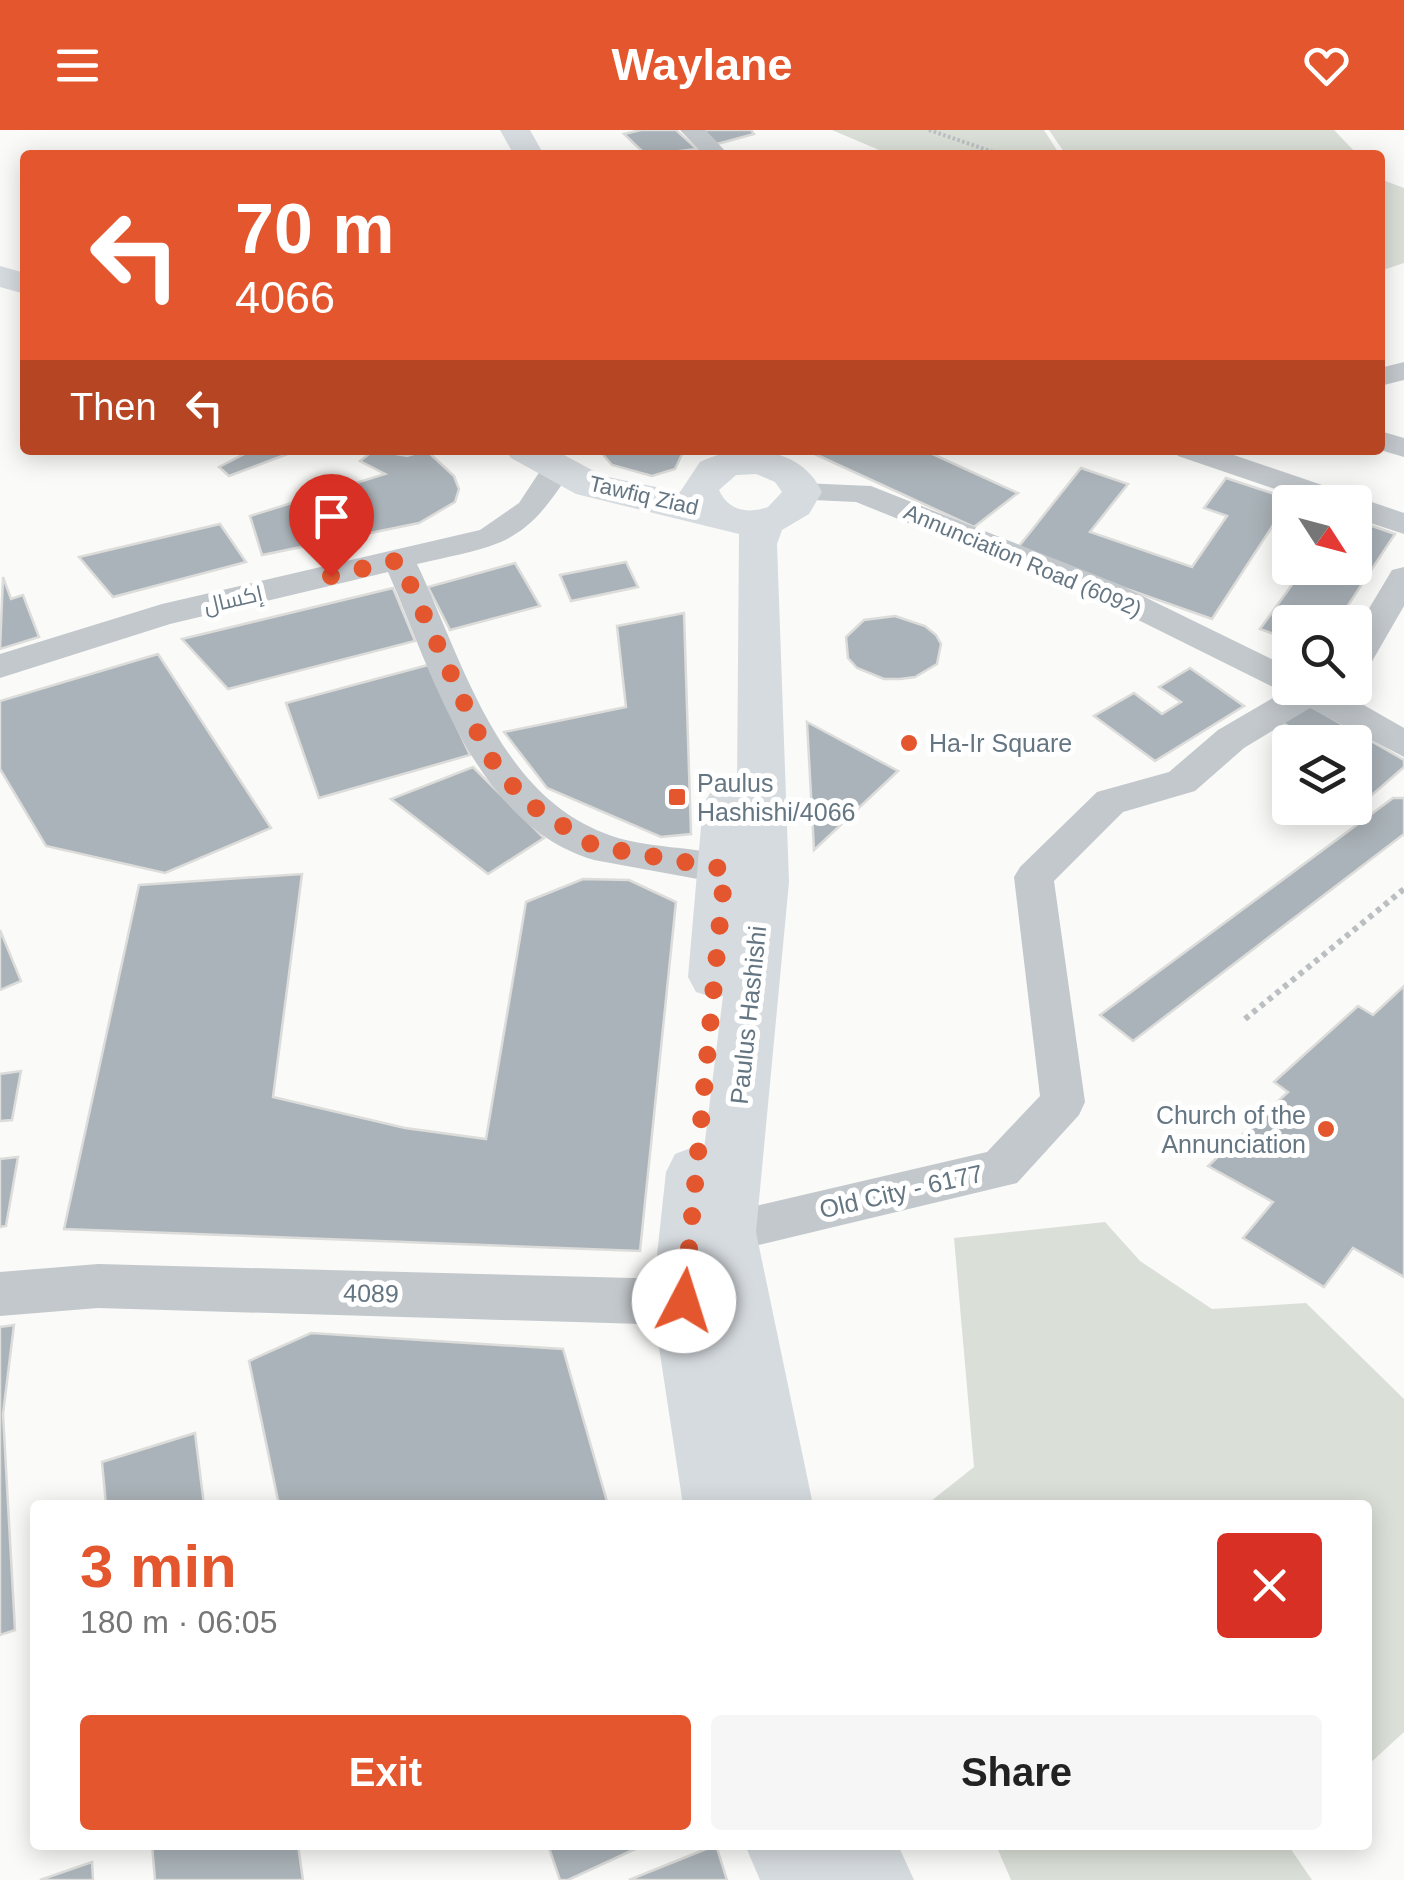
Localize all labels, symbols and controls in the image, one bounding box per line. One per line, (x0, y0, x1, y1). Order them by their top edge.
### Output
icon: menu (50, 38, 105, 93)
icon: heart (1299, 38, 1354, 93)
text: Waylane (612, 39, 792, 90)
icon: left (70, 190, 200, 320)
text: 70 m (235, 190, 395, 268)
text: 4066 (235, 272, 335, 323)
icon: left (177, 380, 232, 435)
text: Then (70, 386, 157, 428)
street label: Tawfiq Ziad (587, 471, 701, 520)
pin (289, 474, 374, 577)
north arrow (1272, 485, 1372, 585)
map controls (1272, 485, 1372, 825)
icon: arrive (304, 489, 359, 544)
street label: Annunciation Road (6092) (900, 499, 1145, 622)
street label: إكسال (201, 581, 266, 620)
button: search (1272, 605, 1372, 705)
button: layers (1272, 725, 1372, 825)
place label: Ha-Ir Square (929, 729, 1072, 757)
marker: Ha-Ir Square (898, 732, 920, 754)
place label: Paulus Hashishi/4066 (697, 769, 855, 826)
marker: Paulus Hashishi/4066 (666, 786, 688, 808)
street label: Paulus Hashishi (725, 924, 771, 1106)
place label: Church of the Annunciation (1156, 1101, 1306, 1158)
marker: Church of the Annunciation (1315, 1118, 1337, 1140)
street label: Old City - 6177 (817, 1159, 985, 1223)
position arrow (632, 1249, 736, 1353)
street label: 4089 (343, 1279, 399, 1307)
text: 3 min (80, 1533, 237, 1600)
button: close (1217, 1533, 1322, 1638)
text: 180 m · 06:05 (80, 1604, 277, 1640)
button: Exit (80, 1715, 691, 1830)
button: Share (711, 1715, 1322, 1830)

